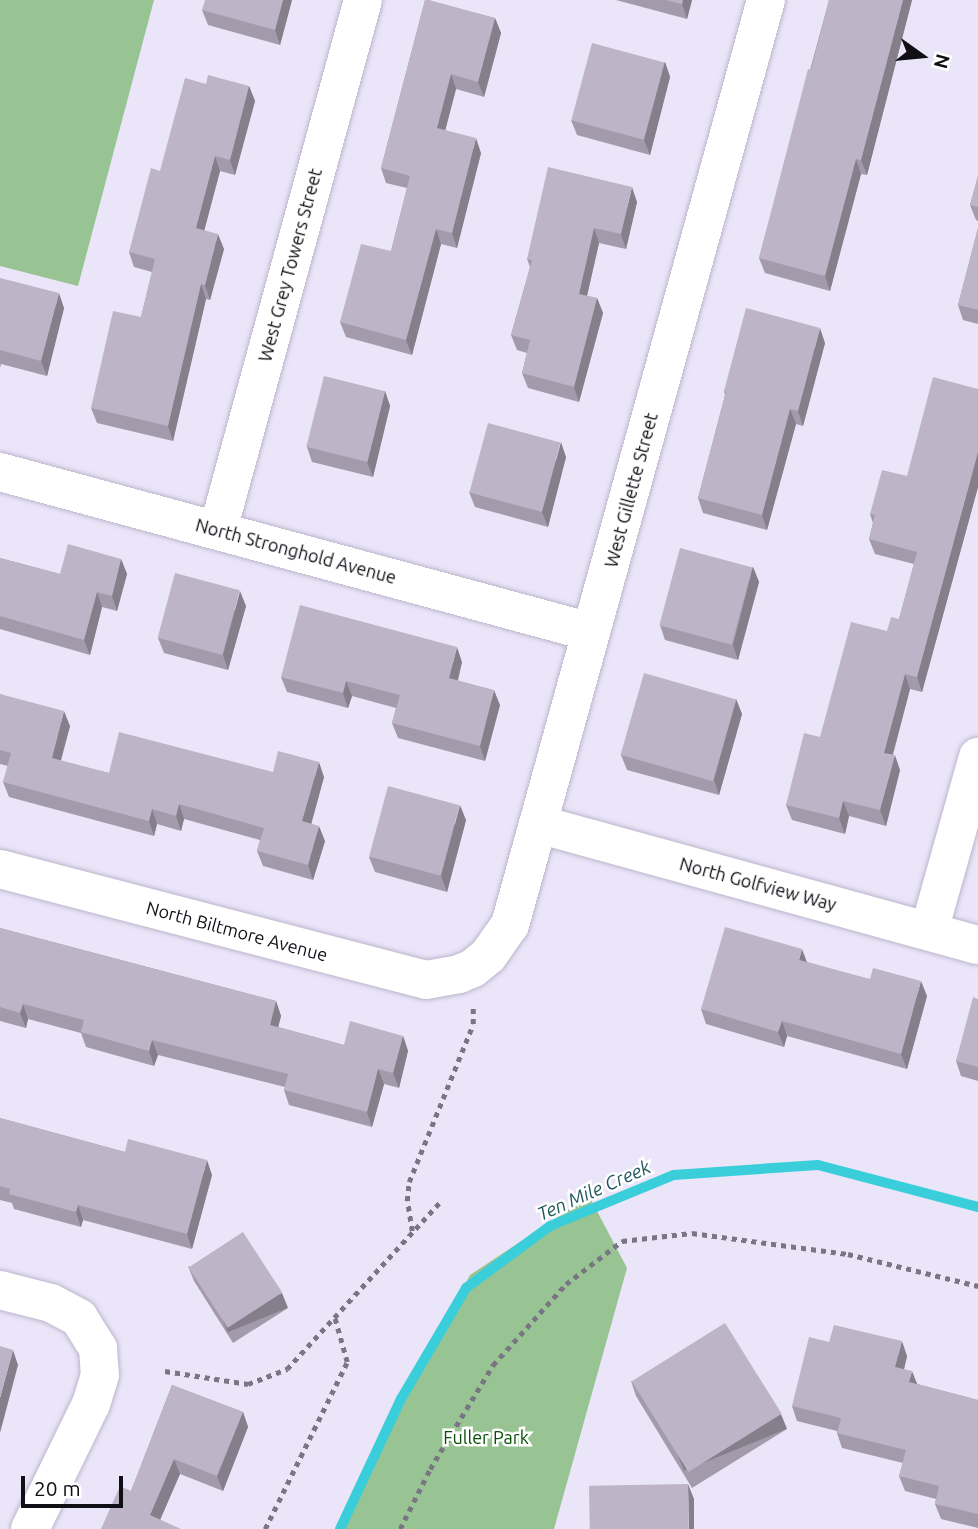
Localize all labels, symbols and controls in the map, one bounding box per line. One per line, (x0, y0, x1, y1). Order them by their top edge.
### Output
north arrow (887, 21, 957, 91)
text: N (930, 52, 955, 71)
street label: West Grey Towers Street (254, 166, 326, 364)
street label: West Gillette Street (600, 410, 662, 570)
street label: North Stronghold Avenue (193, 514, 399, 588)
street label: North Golfview Way (677, 853, 839, 915)
street label: North Biltmore Avenue (144, 896, 330, 966)
water label: Ten Mile Creek (534, 1156, 654, 1226)
park label: Fuller Park (443, 1426, 529, 1448)
scale bar (24, 1462, 126, 1506)
text: 20 m (34, 1476, 81, 1500)

